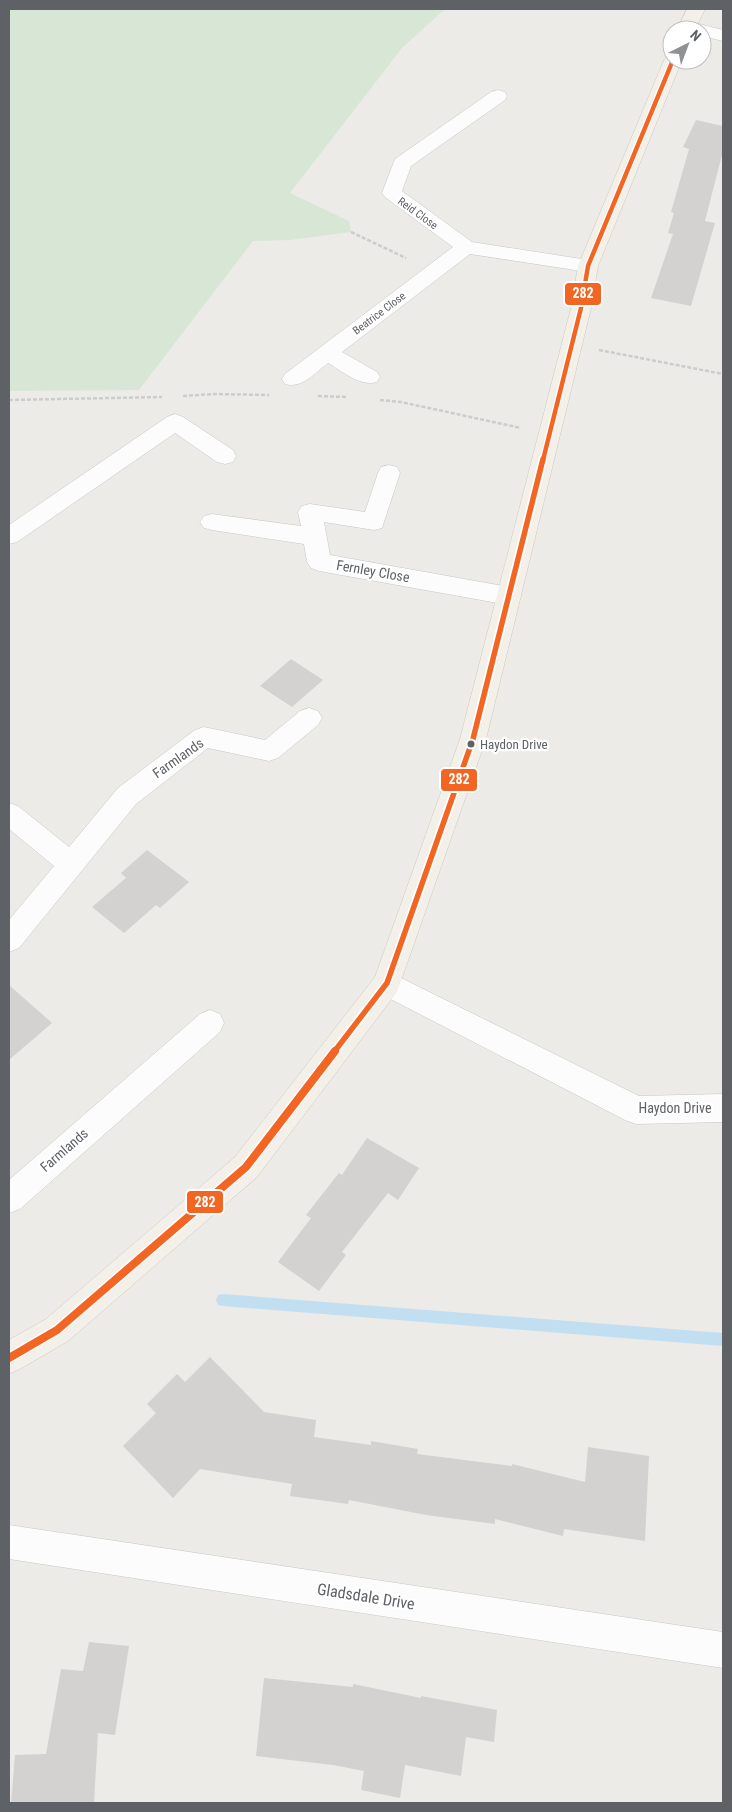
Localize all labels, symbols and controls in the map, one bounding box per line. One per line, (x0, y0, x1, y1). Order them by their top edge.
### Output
north arrow (662, 20, 712, 70)
text: N (687, 27, 704, 44)
street label: Reid Close (395, 195, 440, 232)
line badge: 282 (564, 282, 602, 306)
text: 282 (572, 285, 594, 301)
street label: Beatrice Close (350, 289, 408, 337)
street label: Fernley Close (335, 557, 411, 585)
street label: Farmlands (150, 735, 206, 781)
place label: Haydon Drive (480, 737, 548, 752)
marker: Haydon Drive (466, 739, 476, 749)
line badge: 282 (440, 768, 478, 792)
text: 282 (448, 771, 470, 787)
street label: Haydon Drive (639, 1100, 712, 1116)
street label: Farmlands (37, 1125, 91, 1175)
line badge: 282 (186, 1190, 224, 1214)
text: 282 (194, 1194, 216, 1210)
street label: Gladsdale Drive (316, 1579, 416, 1614)

